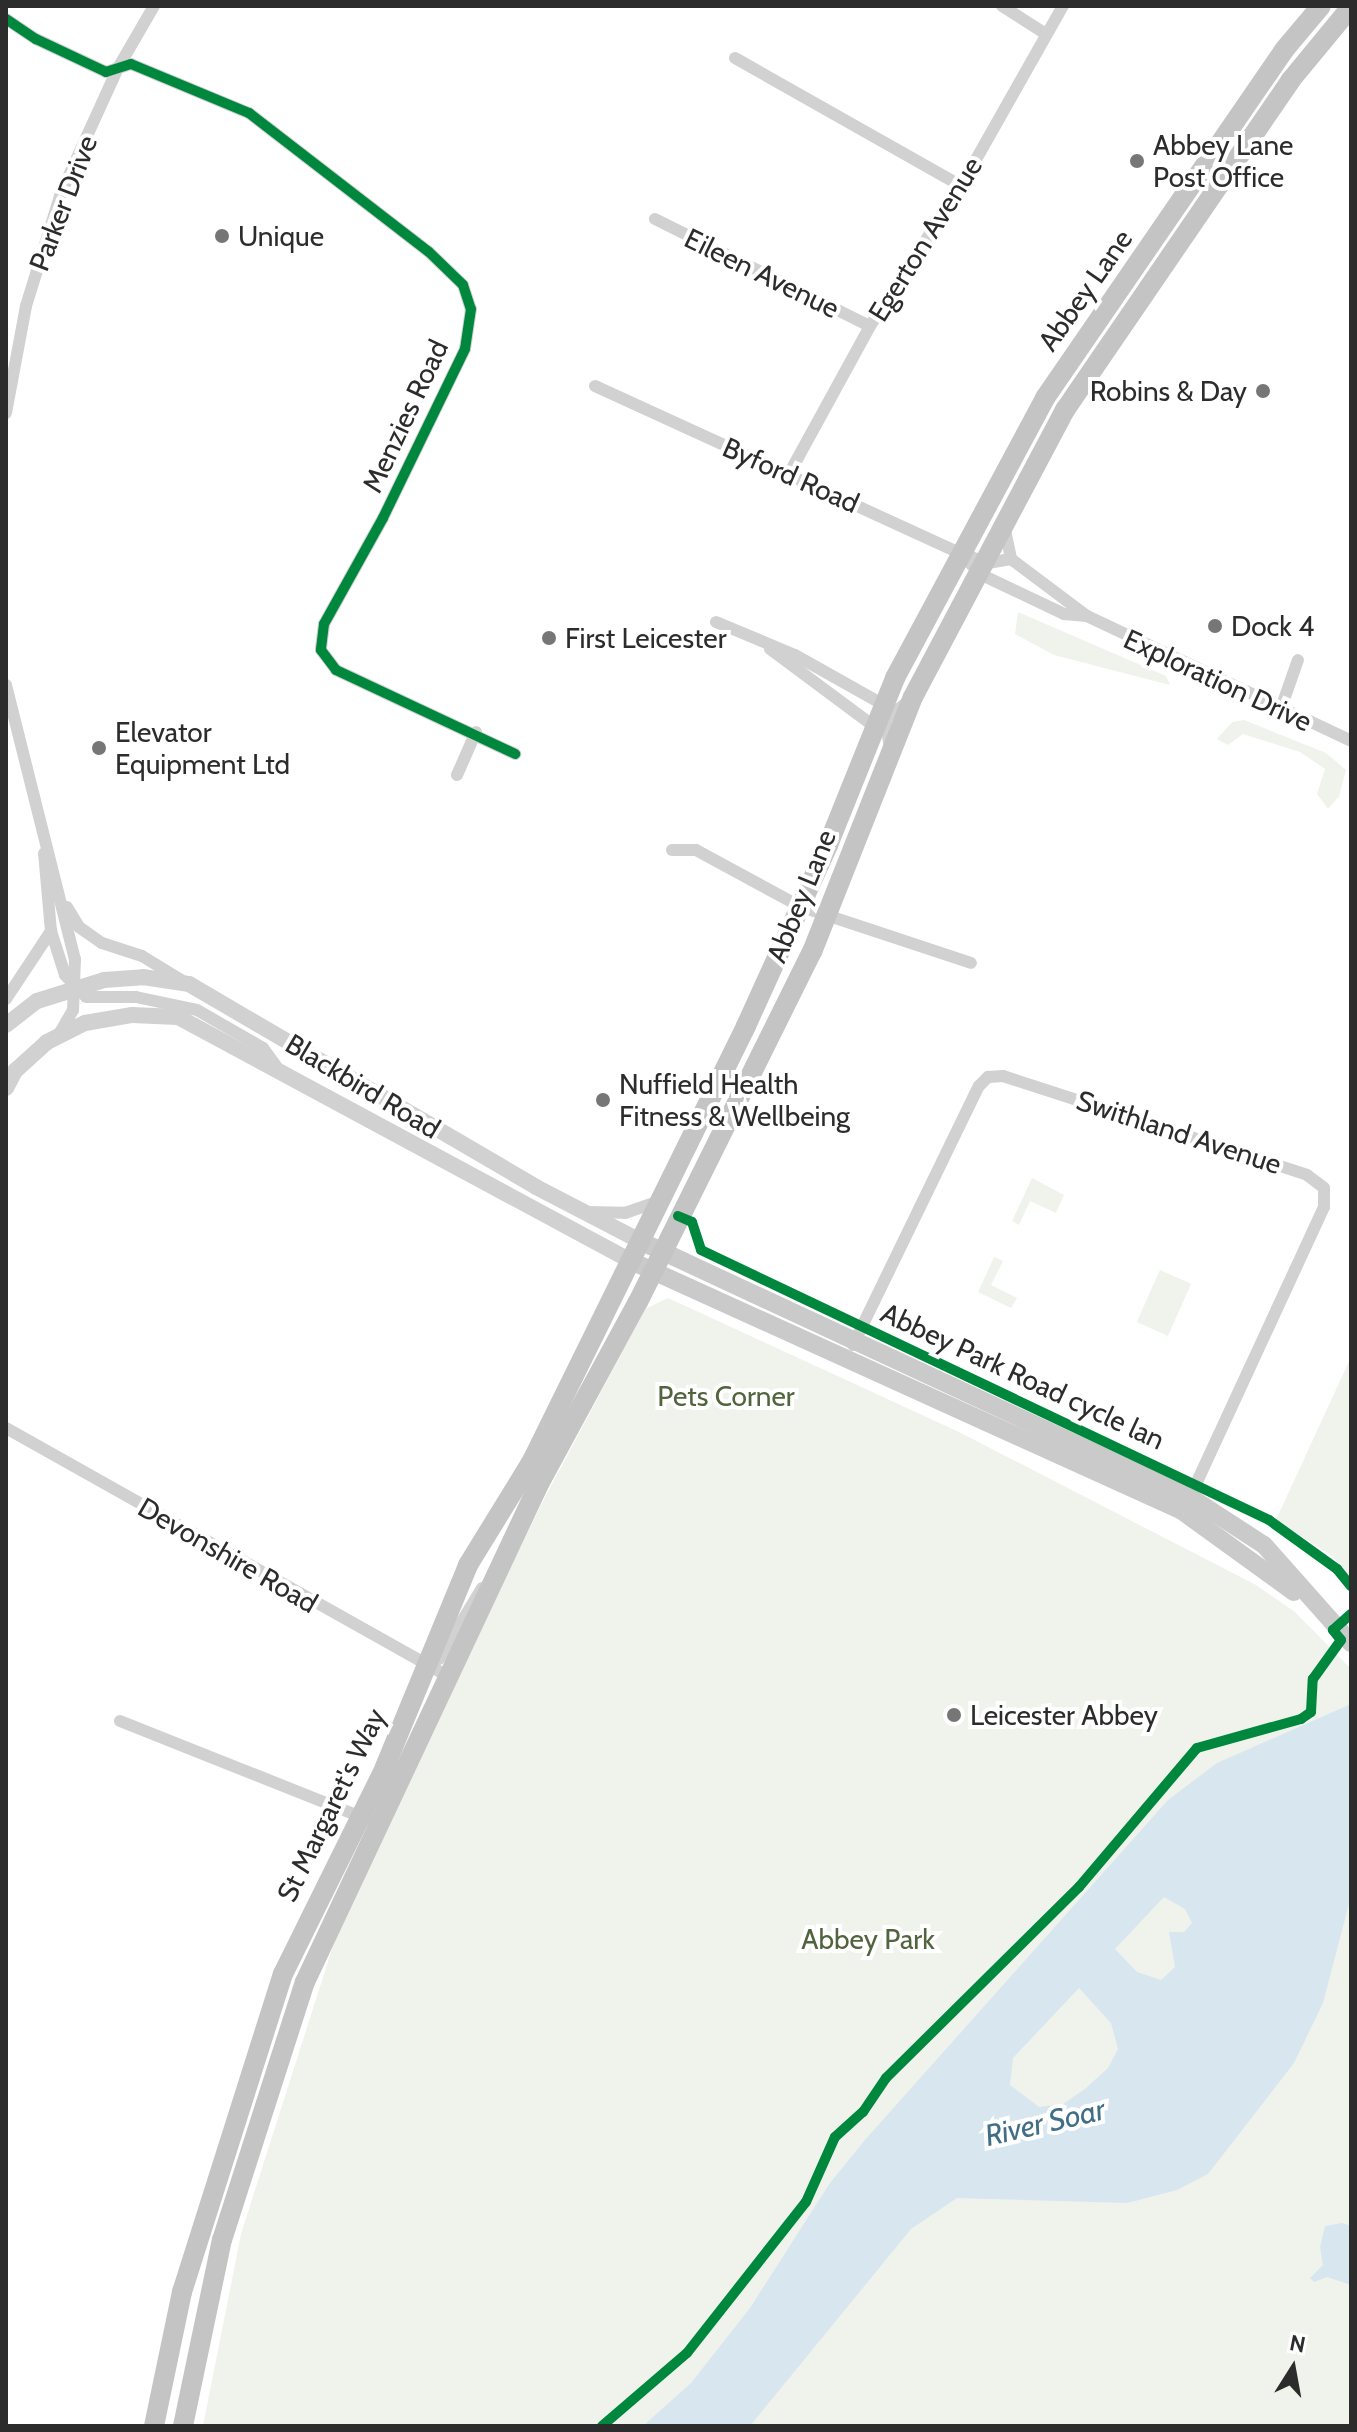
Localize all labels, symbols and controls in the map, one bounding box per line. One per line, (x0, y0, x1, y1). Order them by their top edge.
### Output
place label: Abbey Lane Post Office (1153, 128, 1293, 194)
street label: Parker Drive (22, 131, 104, 275)
street label: Egerton Avenue (861, 151, 989, 327)
marker: Abbey Lane Post Office (1128, 152, 1146, 170)
place label: Unique (238, 219, 324, 253)
street label: Eileen Avenue (679, 221, 845, 325)
street label: Abbey Lane (1031, 223, 1139, 357)
marker: Unique (213, 227, 231, 245)
street label: Menzies Road (355, 334, 455, 498)
place label: Robins & Day (1090, 374, 1247, 408)
marker: Robins & Day (1254, 382, 1272, 400)
street label: Byford Road (718, 430, 864, 520)
place label: Dock 4 (1231, 609, 1314, 643)
marker: Dock 4 (1206, 617, 1224, 635)
place label: First Leicester (565, 621, 727, 655)
street label: Exploration Drive (1119, 622, 1317, 738)
marker: First Leicester (540, 629, 558, 647)
place label: Elevator Equipment Ltd (115, 715, 290, 781)
marker: Elevator Equipment Ltd (90, 739, 108, 757)
street label: Abbey Lane (759, 825, 843, 967)
street label: Blackbird Road (280, 1027, 446, 1145)
place label: Nuffield Health Fitness & Wellbeing (619, 1067, 850, 1133)
street label: Swithland Avenue (1072, 1083, 1286, 1181)
marker: Nuffield Health Fitness & Wellbeing (594, 1091, 612, 1109)
street label: Abbey Park Road cycle lan (876, 1296, 1170, 1456)
park label: Pets Corner (657, 1379, 795, 1413)
street label: Devonshire Road (132, 1490, 324, 1620)
place label: Leicester Abbey (970, 1698, 1158, 1732)
street label: St Margaret's Way (270, 1703, 392, 1907)
marker: Leicester Abbey (945, 1706, 963, 1724)
park label: Abbey Park (801, 1922, 935, 1956)
water label: River Soar (981, 2092, 1109, 2154)
north arrow (1253, 2328, 1333, 2408)
text: N (1287, 2329, 1308, 2359)

